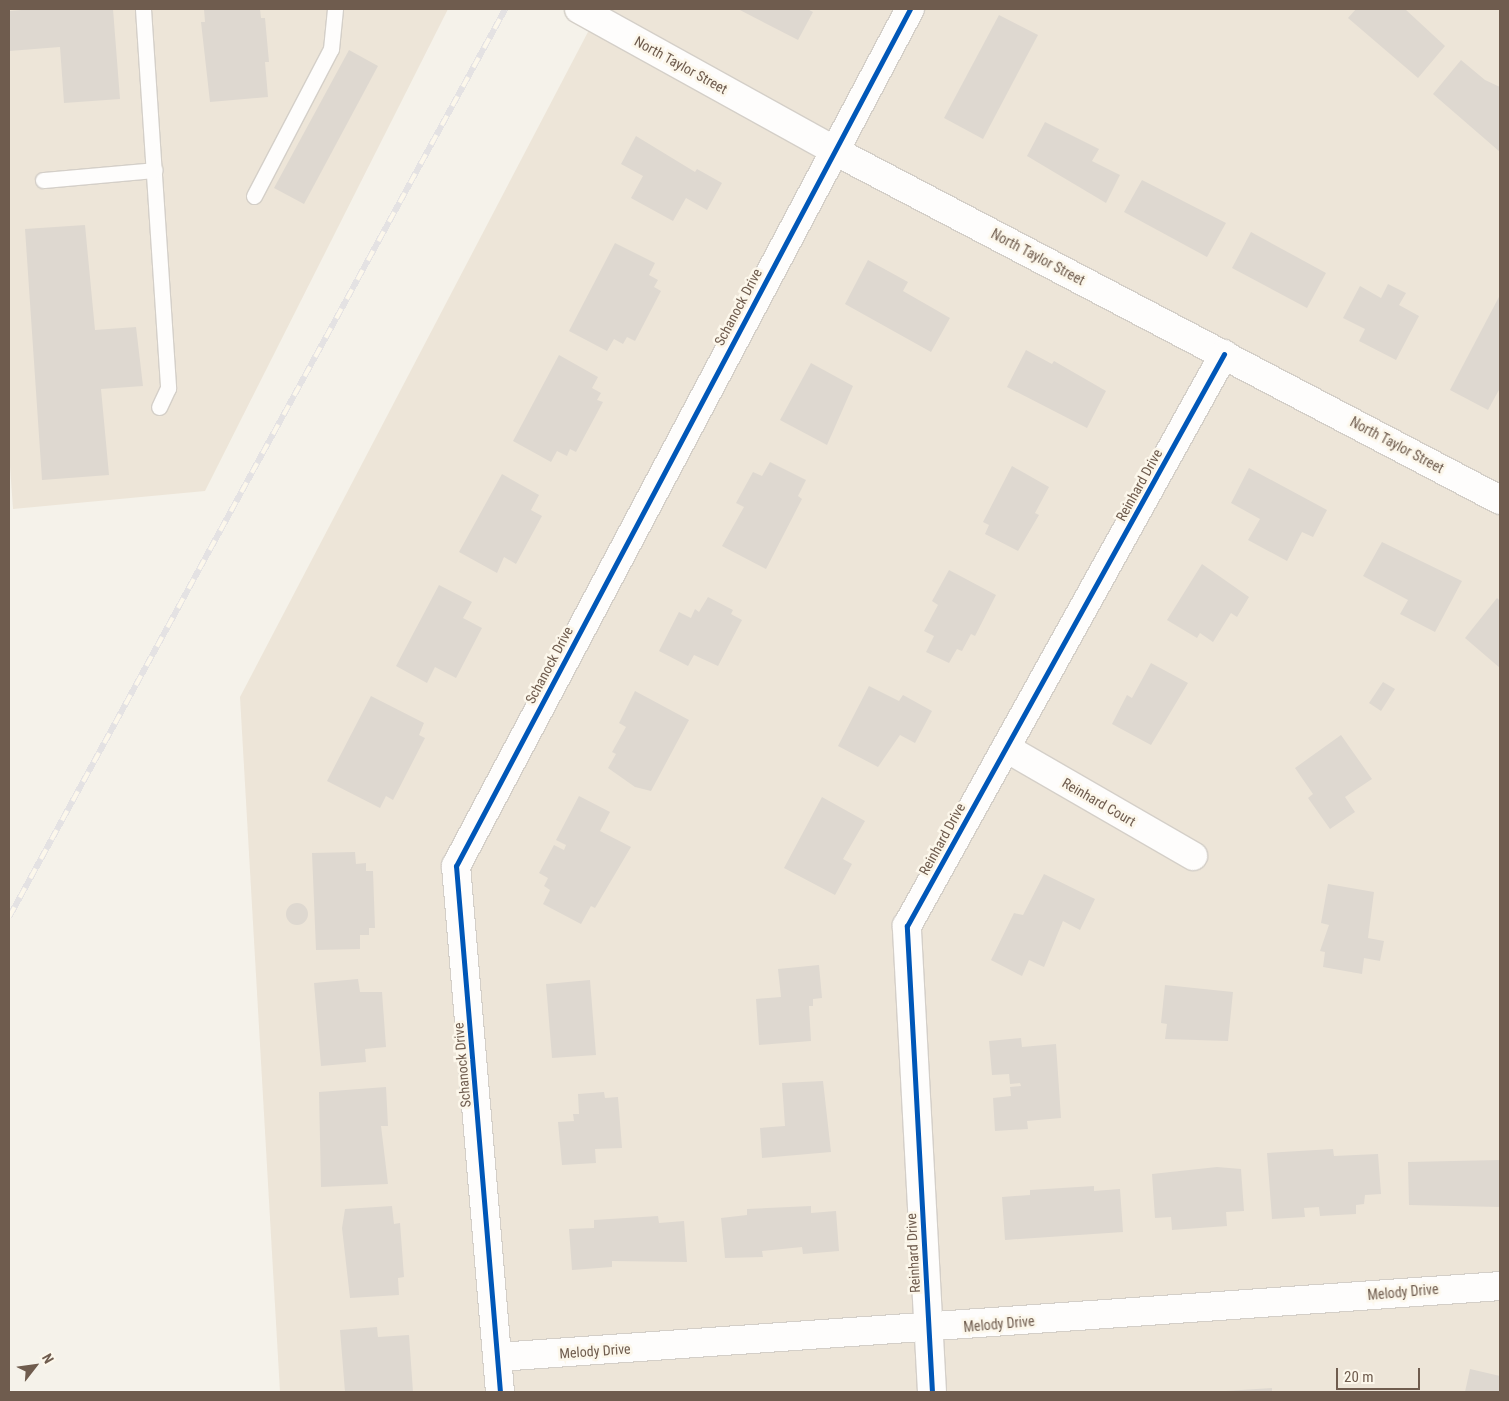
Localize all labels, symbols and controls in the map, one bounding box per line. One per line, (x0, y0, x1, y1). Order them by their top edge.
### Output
street label: North Taylor Street (631, 32, 731, 98)
street label: North Taylor Street (988, 225, 1088, 289)
street label: Schanock Drive (711, 266, 765, 348)
street label: North Taylor Street (1347, 413, 1447, 477)
street label: Reinhard Drive (1112, 446, 1166, 524)
street label: Schanock Drive (522, 624, 576, 706)
street label: Reinhard Court (1059, 774, 1139, 830)
street label: Reinhard Drive (915, 800, 969, 878)
street label: Schanock Drive (450, 1022, 474, 1108)
street label: Reinhard Drive (903, 1213, 923, 1293)
street label: Melody Drive (1367, 1281, 1439, 1303)
street label: Melody Drive (963, 1313, 1035, 1335)
street label: Melody Drive (559, 1340, 631, 1362)
north arrow (10, 1341, 60, 1391)
text: N (39, 1351, 57, 1366)
scale bar (1339, 1358, 1423, 1390)
text: 20 m (1344, 1368, 1374, 1386)

